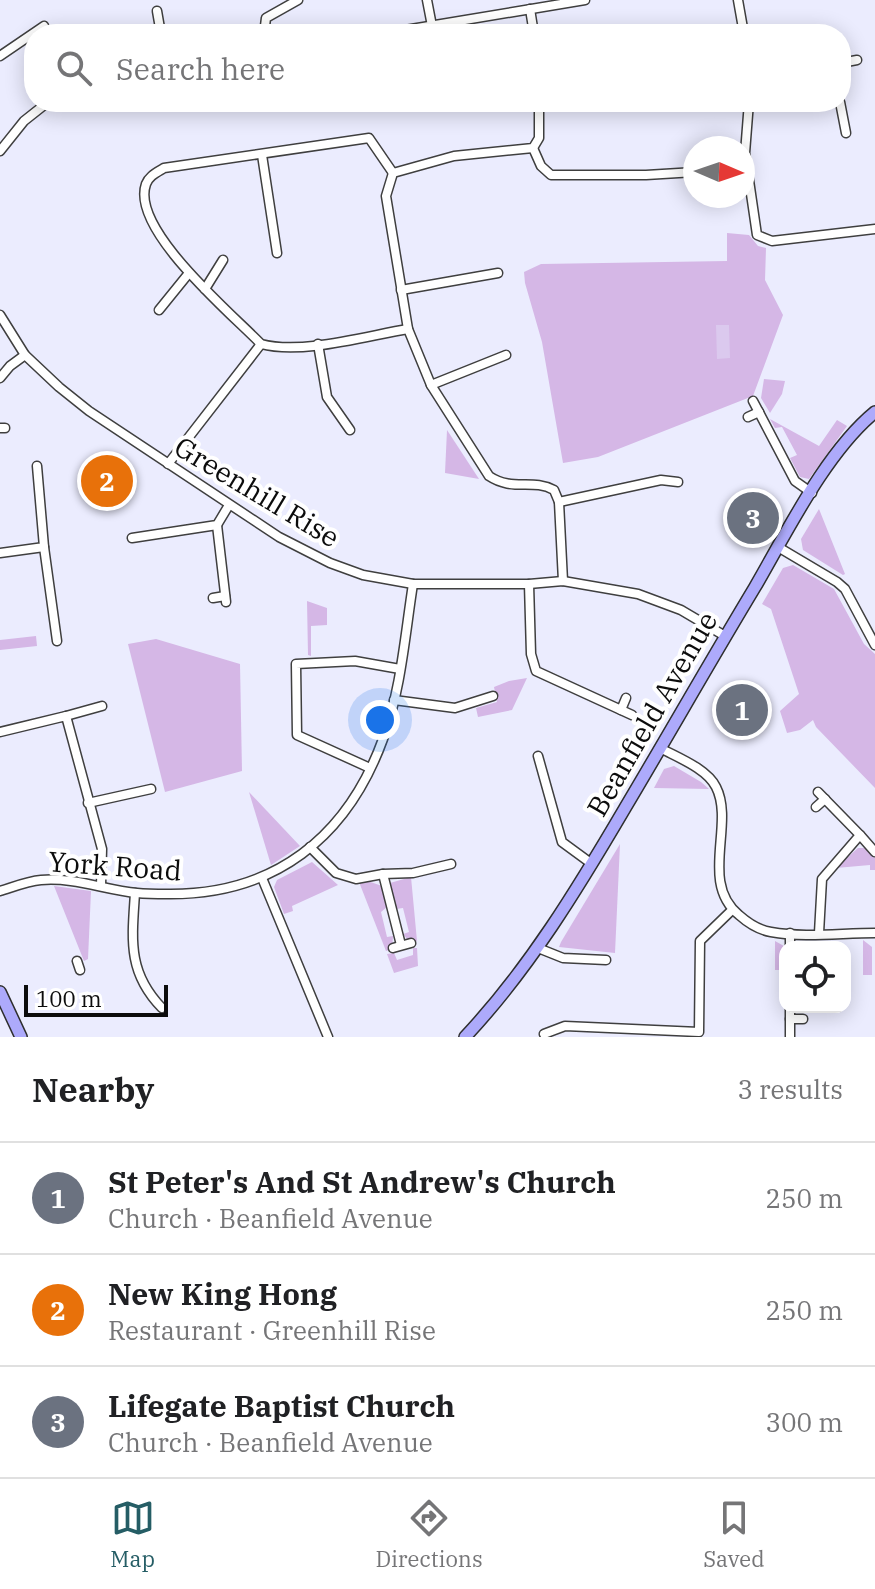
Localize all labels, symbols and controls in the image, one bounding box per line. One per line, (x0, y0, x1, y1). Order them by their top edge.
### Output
search box (24, 24, 851, 112)
icon: search (52, 46, 96, 90)
text: Search here (116, 49, 285, 88)
north arrow (683, 136, 755, 208)
street label: Greenhill Rise (168, 428, 347, 555)
pin: 2 (81, 451, 133, 511)
pin: 3 (727, 488, 779, 548)
street label: Beanfield Avenue (578, 605, 725, 823)
pin: 1 (716, 680, 768, 740)
your location (360, 700, 400, 740)
street label: York Road (47, 842, 183, 889)
map controls (779, 941, 851, 1013)
button: locate (779, 941, 851, 1013)
scale bar (24, 981, 168, 1017)
text: 100 m (36, 984, 102, 1013)
text: Nearby (32, 1067, 154, 1111)
text: 3 results (737, 1072, 843, 1106)
text: St Peter's And St Andrew's Church (108, 1162, 616, 1201)
text: 1 (50, 1181, 66, 1215)
text: 250 m (765, 1181, 843, 1215)
text: Church · Beanfield Avenue (108, 1201, 433, 1235)
text: New King Hong (108, 1274, 337, 1313)
text: 2 (50, 1293, 66, 1327)
text: 250 m (765, 1293, 843, 1327)
text: Restaurant · Greenhill Rise (108, 1313, 436, 1347)
text: Lifegate Baptist Church (108, 1386, 455, 1425)
text: 3 (50, 1405, 66, 1439)
text: 300 m (765, 1405, 843, 1439)
text: Church · Beanfield Avenue (108, 1425, 433, 1459)
tab: Map (110, 1496, 155, 1573)
tab: Directions (375, 1496, 483, 1573)
tab: Saved (703, 1496, 765, 1573)

